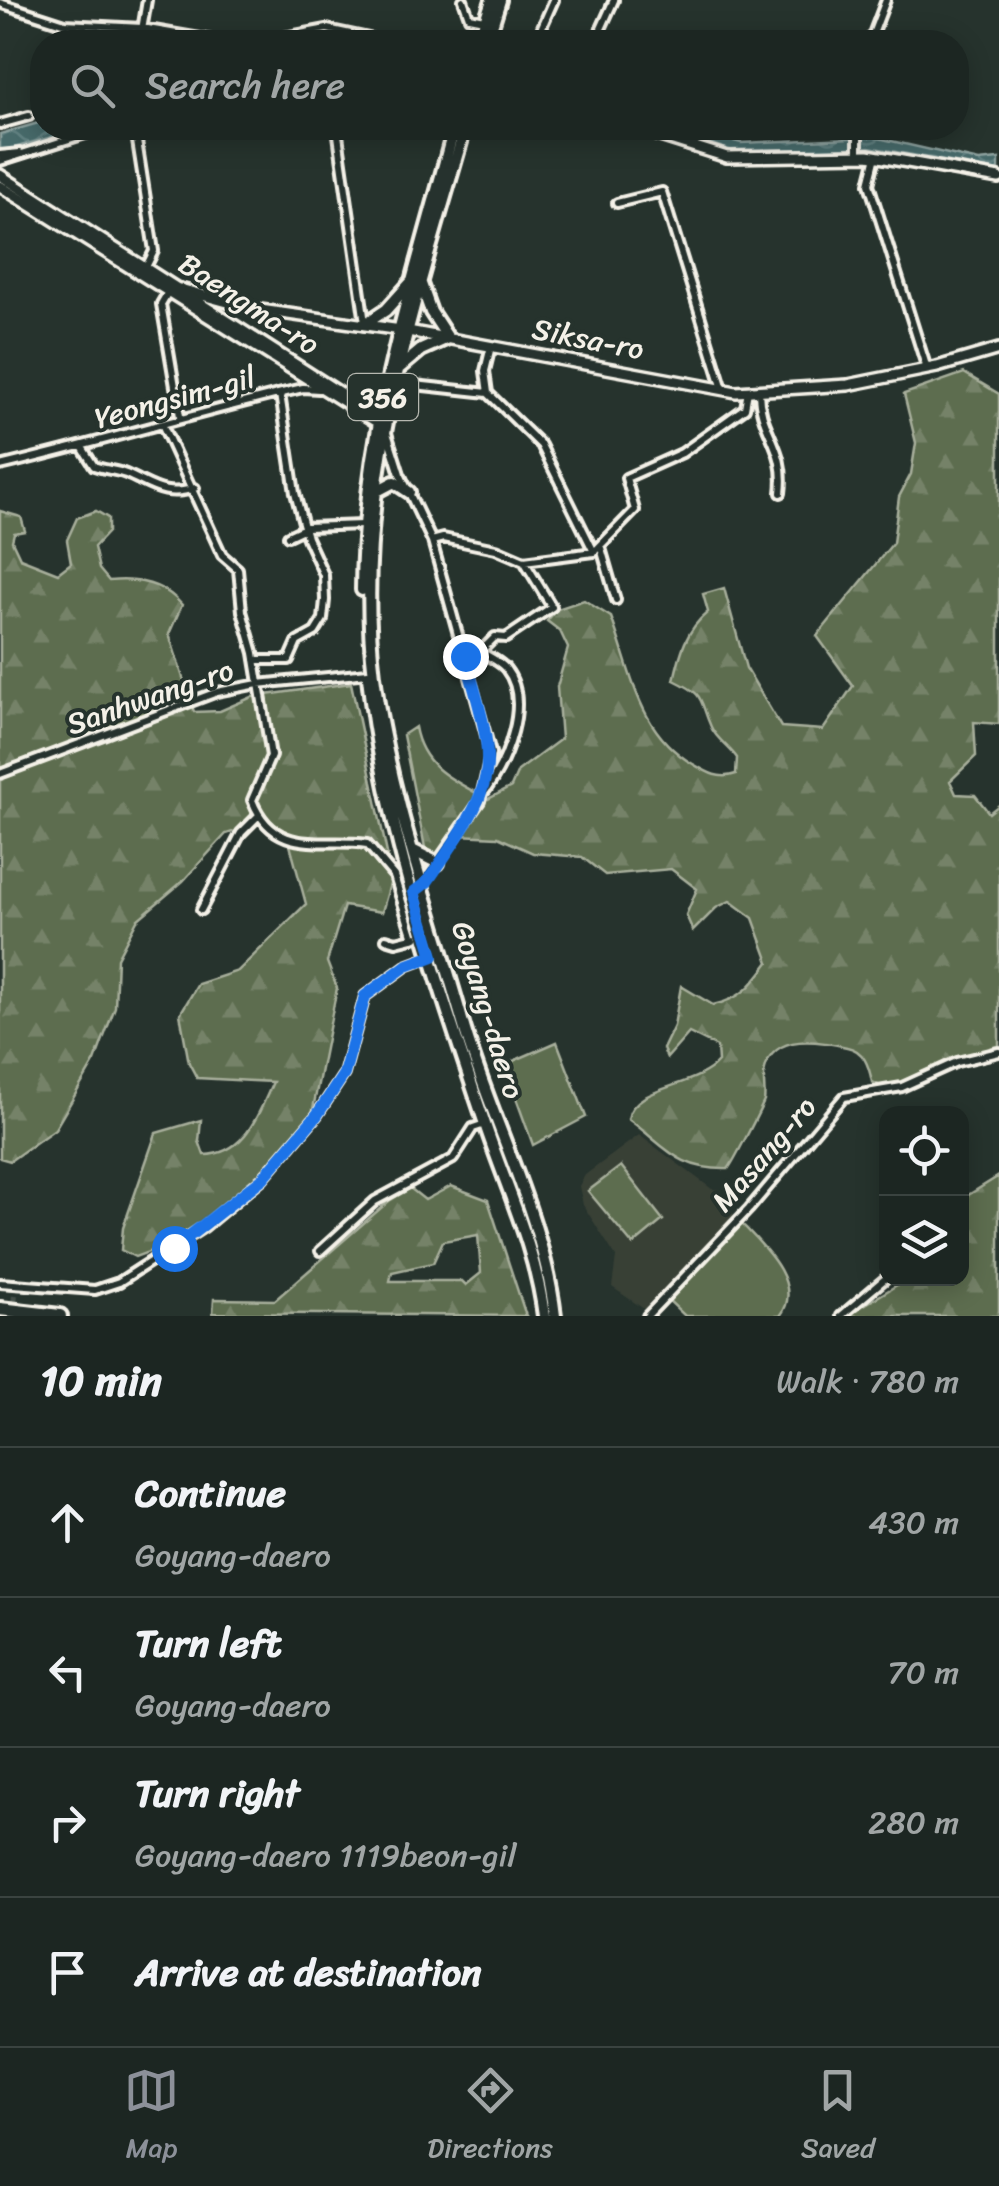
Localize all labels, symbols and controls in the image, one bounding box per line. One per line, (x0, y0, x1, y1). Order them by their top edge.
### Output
search box (30, 30, 969, 140)
text: Search here (145, 52, 345, 119)
icon: search (65, 58, 120, 113)
street label: Baengma-ro (167, 238, 331, 370)
street label: Siksa-ro (527, 302, 649, 376)
street label: Yeongsim-gil (88, 350, 262, 445)
road number: 356 (348, 374, 418, 420)
route end (443, 634, 489, 680)
street label: Sanhwang-ro (59, 643, 241, 751)
street label: Goyang-daero (435, 914, 541, 1106)
street label: Masang-ro (697, 1083, 831, 1225)
map controls (879, 1106, 969, 1286)
button: locate (879, 1106, 969, 1196)
button: layers (879, 1196, 969, 1286)
route start (152, 1226, 198, 1272)
text: 10 min (40, 1344, 162, 1418)
text: Walk · 780 m (776, 1353, 959, 1410)
text: Continue (135, 1460, 286, 1527)
text: 430 m (868, 1494, 959, 1551)
icon: ahead (40, 1495, 95, 1550)
text: Goyang-daero (135, 1527, 331, 1584)
text: Turn left (135, 1610, 281, 1677)
text: 70 m (888, 1644, 959, 1701)
icon: left (40, 1645, 95, 1700)
text: Goyang-daero (135, 1677, 331, 1734)
text: Turn right (135, 1760, 300, 1827)
text: 280 m (868, 1794, 959, 1851)
icon: right (40, 1795, 95, 1850)
text: Goyang-daero 1119beon-gil (135, 1827, 517, 1884)
text: Arrive at destination (135, 1939, 482, 2006)
icon: arrive (40, 1945, 95, 2000)
tab: Map (124, 2063, 179, 2172)
tab: Directions (427, 2063, 553, 2172)
tab: Saved (801, 2063, 875, 2172)

